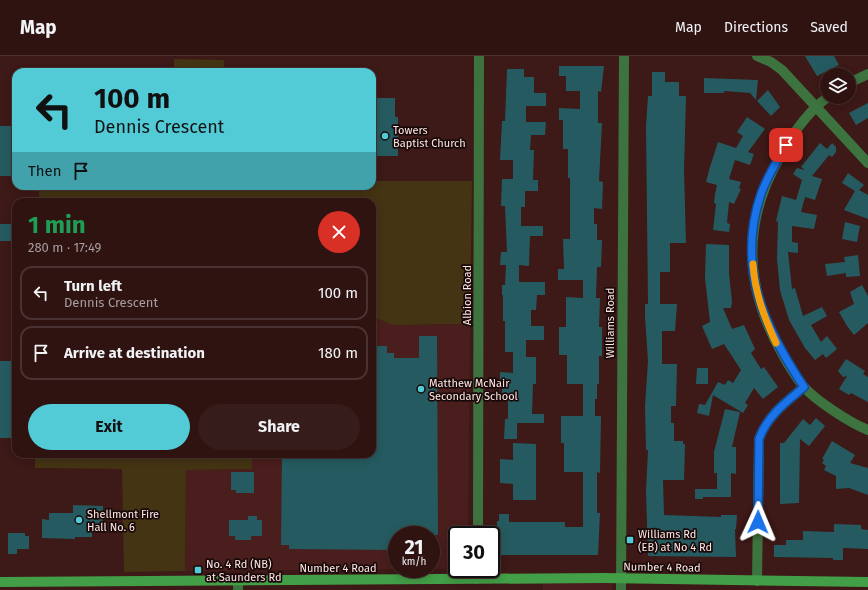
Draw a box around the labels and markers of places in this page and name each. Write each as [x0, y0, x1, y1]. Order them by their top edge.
place label: Towers Baptist Church [393, 124, 466, 150]
pin [769, 128, 803, 162]
marker: Towers Baptist Church [380, 131, 390, 141]
place label: Matthew McNair Secondary School [429, 377, 518, 403]
marker: Matthew McNair Secondary School [416, 384, 426, 394]
place label: Shellmont Fire Hall No. 6 [87, 508, 159, 534]
marker: Shellmont Fire Hall No. 6 [74, 515, 84, 525]
place label: Williams Rd (EB) at No 4 Rd [638, 528, 712, 554]
marker: Williams Rd (EB) at No 4 Rd [625, 535, 635, 545]
place label: No. 4 Rd (NB) at Saunders Rd [206, 558, 281, 584]
marker: No. 4 Rd (NB) at Saunders Rd [193, 565, 203, 575]

